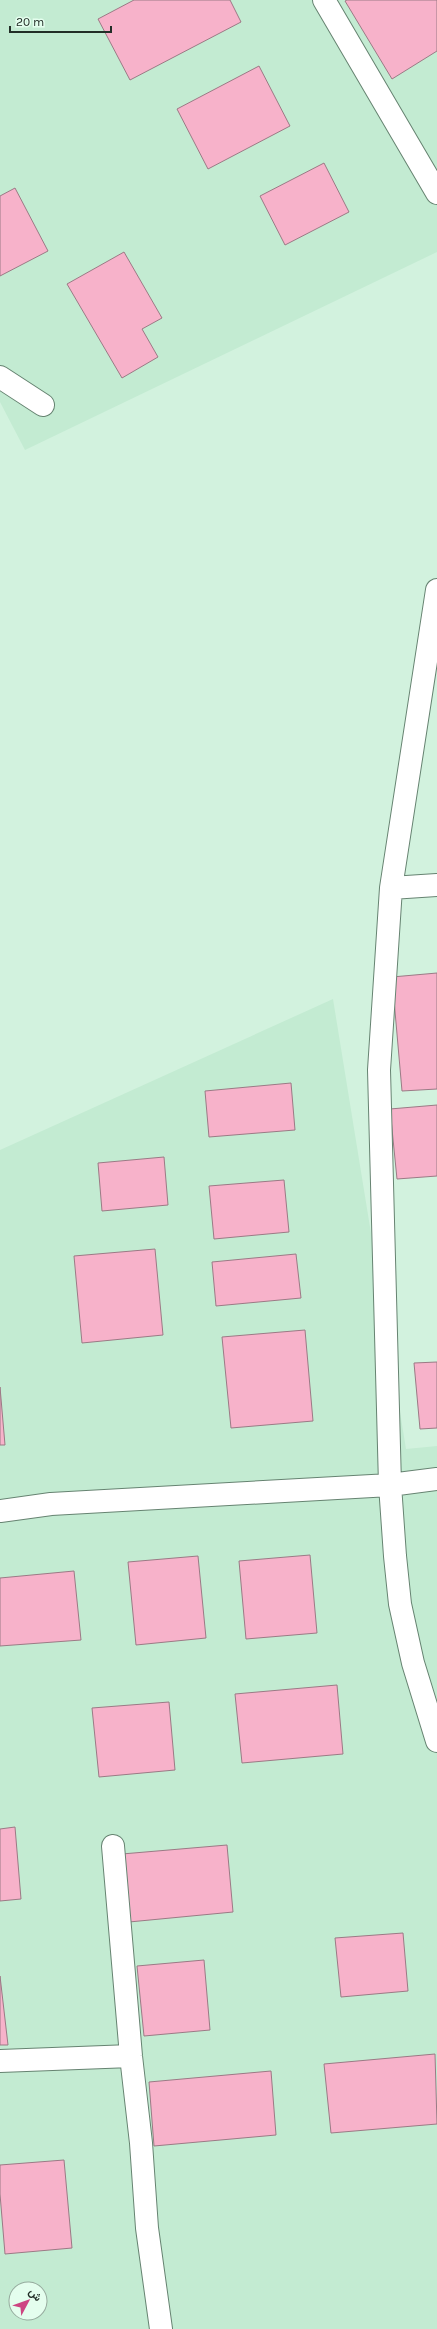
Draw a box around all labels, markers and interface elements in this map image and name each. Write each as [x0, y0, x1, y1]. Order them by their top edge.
scale bar [10, 8, 111, 34]
text: 20 m [16, 15, 44, 29]
north arrow [8, 2281, 48, 2321]
text: ش [26, 2286, 44, 2304]

